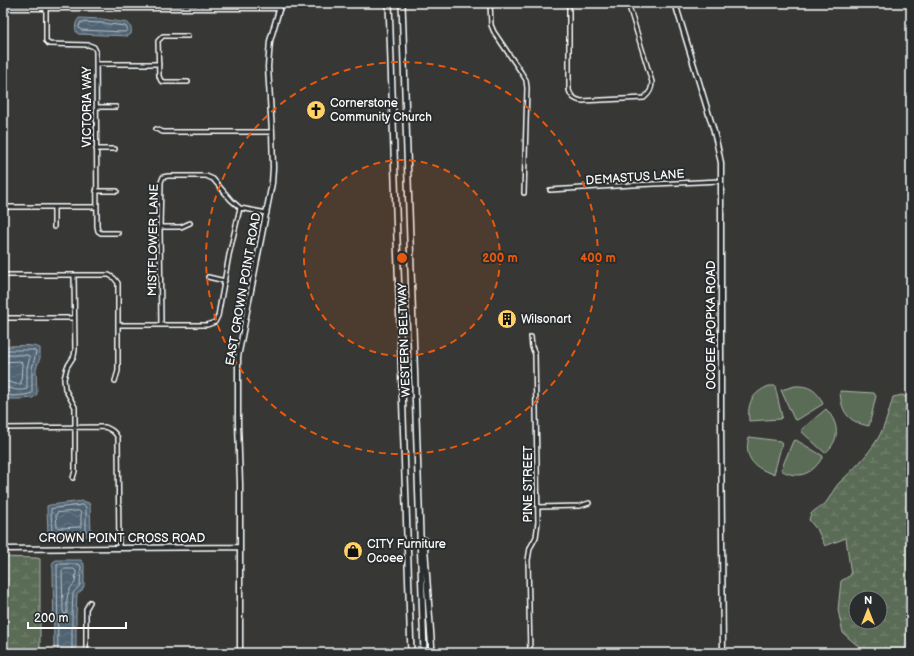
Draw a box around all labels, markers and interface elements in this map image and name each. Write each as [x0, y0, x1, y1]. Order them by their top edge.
street label: VICTORIA WAY [80, 66, 95, 147]
place label: Cornerstone Community Church [330, 96, 432, 125]
church icon: Cornerstone Community Church [305, 99, 327, 121]
street label: DEMASTUS LANE [585, 167, 685, 188]
street label: MISTFLOWER LANE [145, 183, 162, 296]
street label: EAST CROWN POINT ROAD [223, 211, 264, 367]
centre of rings [395, 251, 409, 265]
text: 200 m [482, 251, 518, 266]
text: 400 m [580, 251, 616, 266]
street label: OCOEE APOPKA ROAD [704, 260, 719, 390]
street label: WESTERN BELTWAY [395, 282, 414, 397]
building icon: Wilsonart [496, 308, 518, 330]
place label: Wilsonart [521, 312, 572, 327]
street label: PINE STREET [521, 445, 536, 523]
street label: CROWN POINT CROSS ROAD [39, 531, 205, 546]
place label: CITY Furniture Ocoee [367, 537, 446, 566]
shop icon: CITY Furniture Ocoee [342, 540, 364, 562]
north arrow [848, 590, 888, 630]
text: N [864, 594, 872, 607]
scale bar [28, 604, 126, 630]
text: 200 m [34, 611, 68, 626]

